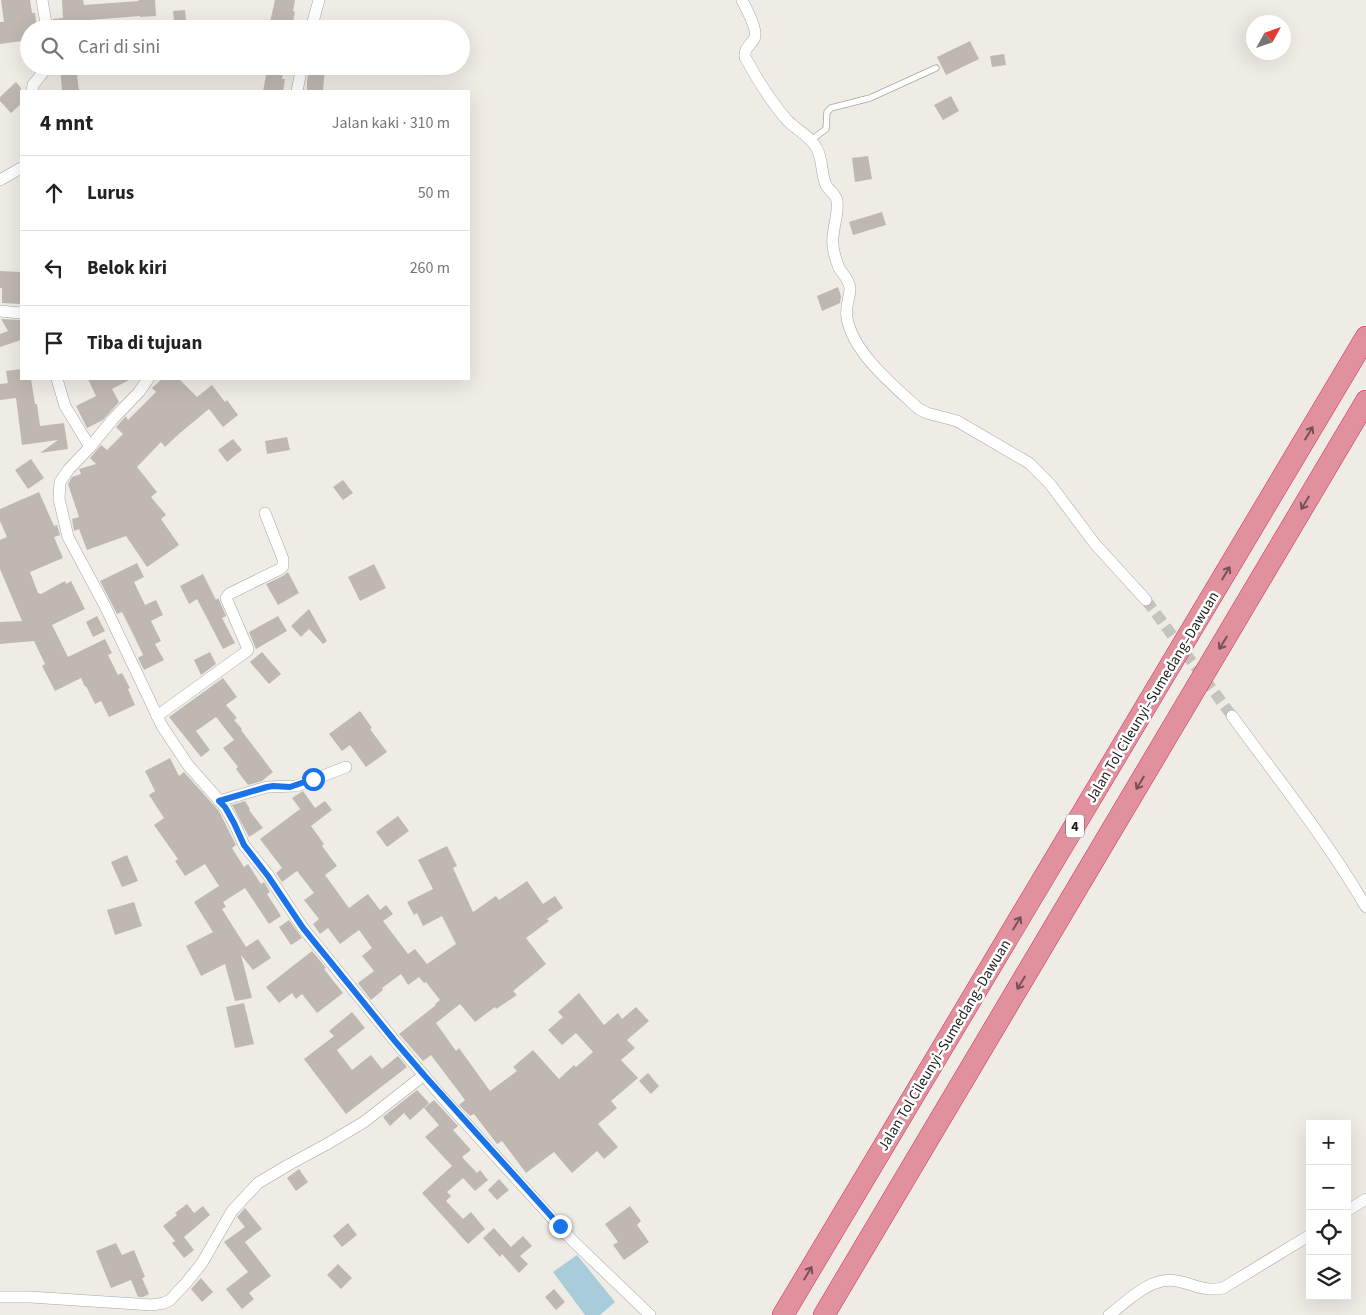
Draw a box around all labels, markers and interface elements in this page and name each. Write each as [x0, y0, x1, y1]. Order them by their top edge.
north arrow [1246, 15, 1291, 60]
search box [20, 20, 470, 75]
icon: search [38, 34, 66, 62]
text: Cari di sini [78, 34, 160, 61]
text: 4 mnt [40, 108, 93, 138]
text: Jalan kaki · 310 m [332, 112, 450, 134]
icon: ahead [40, 179, 68, 207]
text: Lurus [87, 180, 134, 207]
text: 50 m [418, 182, 450, 204]
icon: left [40, 254, 68, 282]
text: Belok kiri [87, 255, 167, 282]
text: 260 m [410, 257, 450, 279]
icon: arrive [40, 329, 68, 357]
text: Tiba di tujuan [87, 330, 202, 357]
one-way arrow [1304, 427, 1314, 441]
one-way arrow [1300, 495, 1310, 510]
one-way arrow [1221, 567, 1231, 581]
street label: Jalan Tol Cileunyi–Sumedang–Dawuan [1081, 588, 1224, 807]
one-way arrow [1217, 635, 1227, 649]
route start [302, 768, 325, 791]
one-way arrow [1134, 775, 1144, 789]
road number: 4 [1066, 814, 1084, 838]
one-way arrow [1012, 916, 1022, 931]
street label: Jalan Tol Cileunyi–Sumedang–Dawuan [873, 936, 1016, 1155]
one-way arrow [1016, 975, 1026, 989]
map controls [1306, 1120, 1351, 1300]
button: + [1306, 1120, 1351, 1165]
button: − [1306, 1165, 1351, 1210]
button: locate [1306, 1210, 1351, 1255]
route end [549, 1215, 572, 1238]
button: layers [1306, 1255, 1351, 1300]
one-way arrow [804, 1267, 814, 1281]

